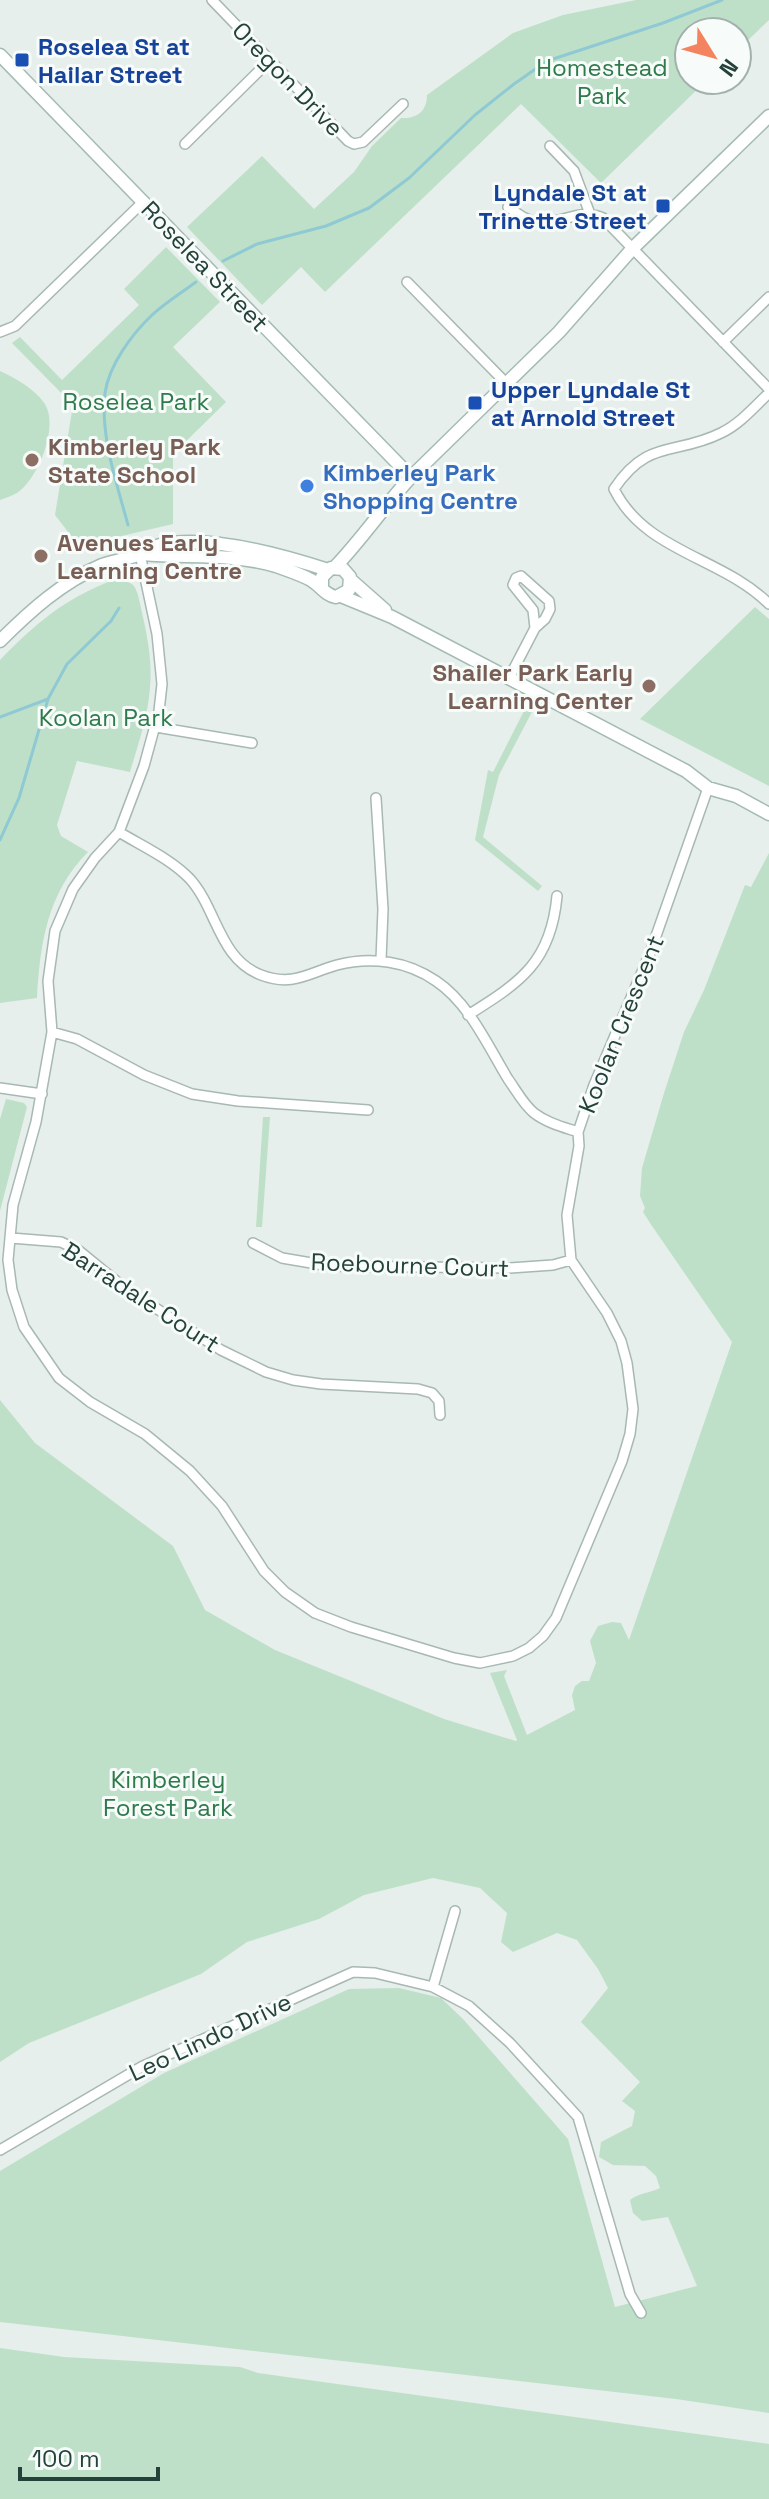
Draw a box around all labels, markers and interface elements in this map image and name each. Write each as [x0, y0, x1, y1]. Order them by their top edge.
street label: Oregon Drive [226, 15, 350, 143]
north arrow [673, 16, 753, 96]
place label: Roselea St at Hailar Street [38, 31, 190, 90]
marker: Roselea St at Hailar Street [13, 51, 31, 69]
park label: Homestead Park [536, 52, 668, 111]
text: N [713, 54, 745, 82]
place label: Lyndale St at Trinette Street [478, 177, 647, 236]
street label: Roselea Street [135, 194, 275, 338]
marker: Lyndale St at Trinette Street [654, 197, 672, 215]
place label: Upper Lyndale St at Arnold Street [491, 374, 691, 433]
park label: Roselea Park [63, 386, 209, 417]
marker: Upper Lyndale St at Arnold Street [466, 394, 484, 412]
place label: Kimberley Park State School [48, 431, 221, 490]
marker: Kimberley Park State School [23, 451, 41, 469]
place label: Kimberley Park Shopping Centre [323, 457, 518, 516]
marker: Kimberley Park Shopping Centre [298, 477, 316, 495]
place label: Avenues Early Learning Centre [57, 527, 242, 586]
marker: Avenues Early Learning Centre [32, 547, 50, 565]
place label: Shailer Park Early Learning Center [432, 657, 633, 716]
marker: Shailer Park Early Learning Center [640, 677, 658, 695]
park label: Koolan Park [39, 702, 173, 733]
street label: Koolan Crescent [571, 930, 671, 1118]
street label: Barradale Court [57, 1235, 225, 1359]
street label: Roebourne Court [310, 1246, 510, 1284]
park label: Kimberley Forest Park [103, 1764, 233, 1823]
street label: Leo Lindo Drive [124, 1986, 296, 2088]
scale bar [20, 2431, 158, 2481]
text: 100 m [32, 2443, 100, 2474]

